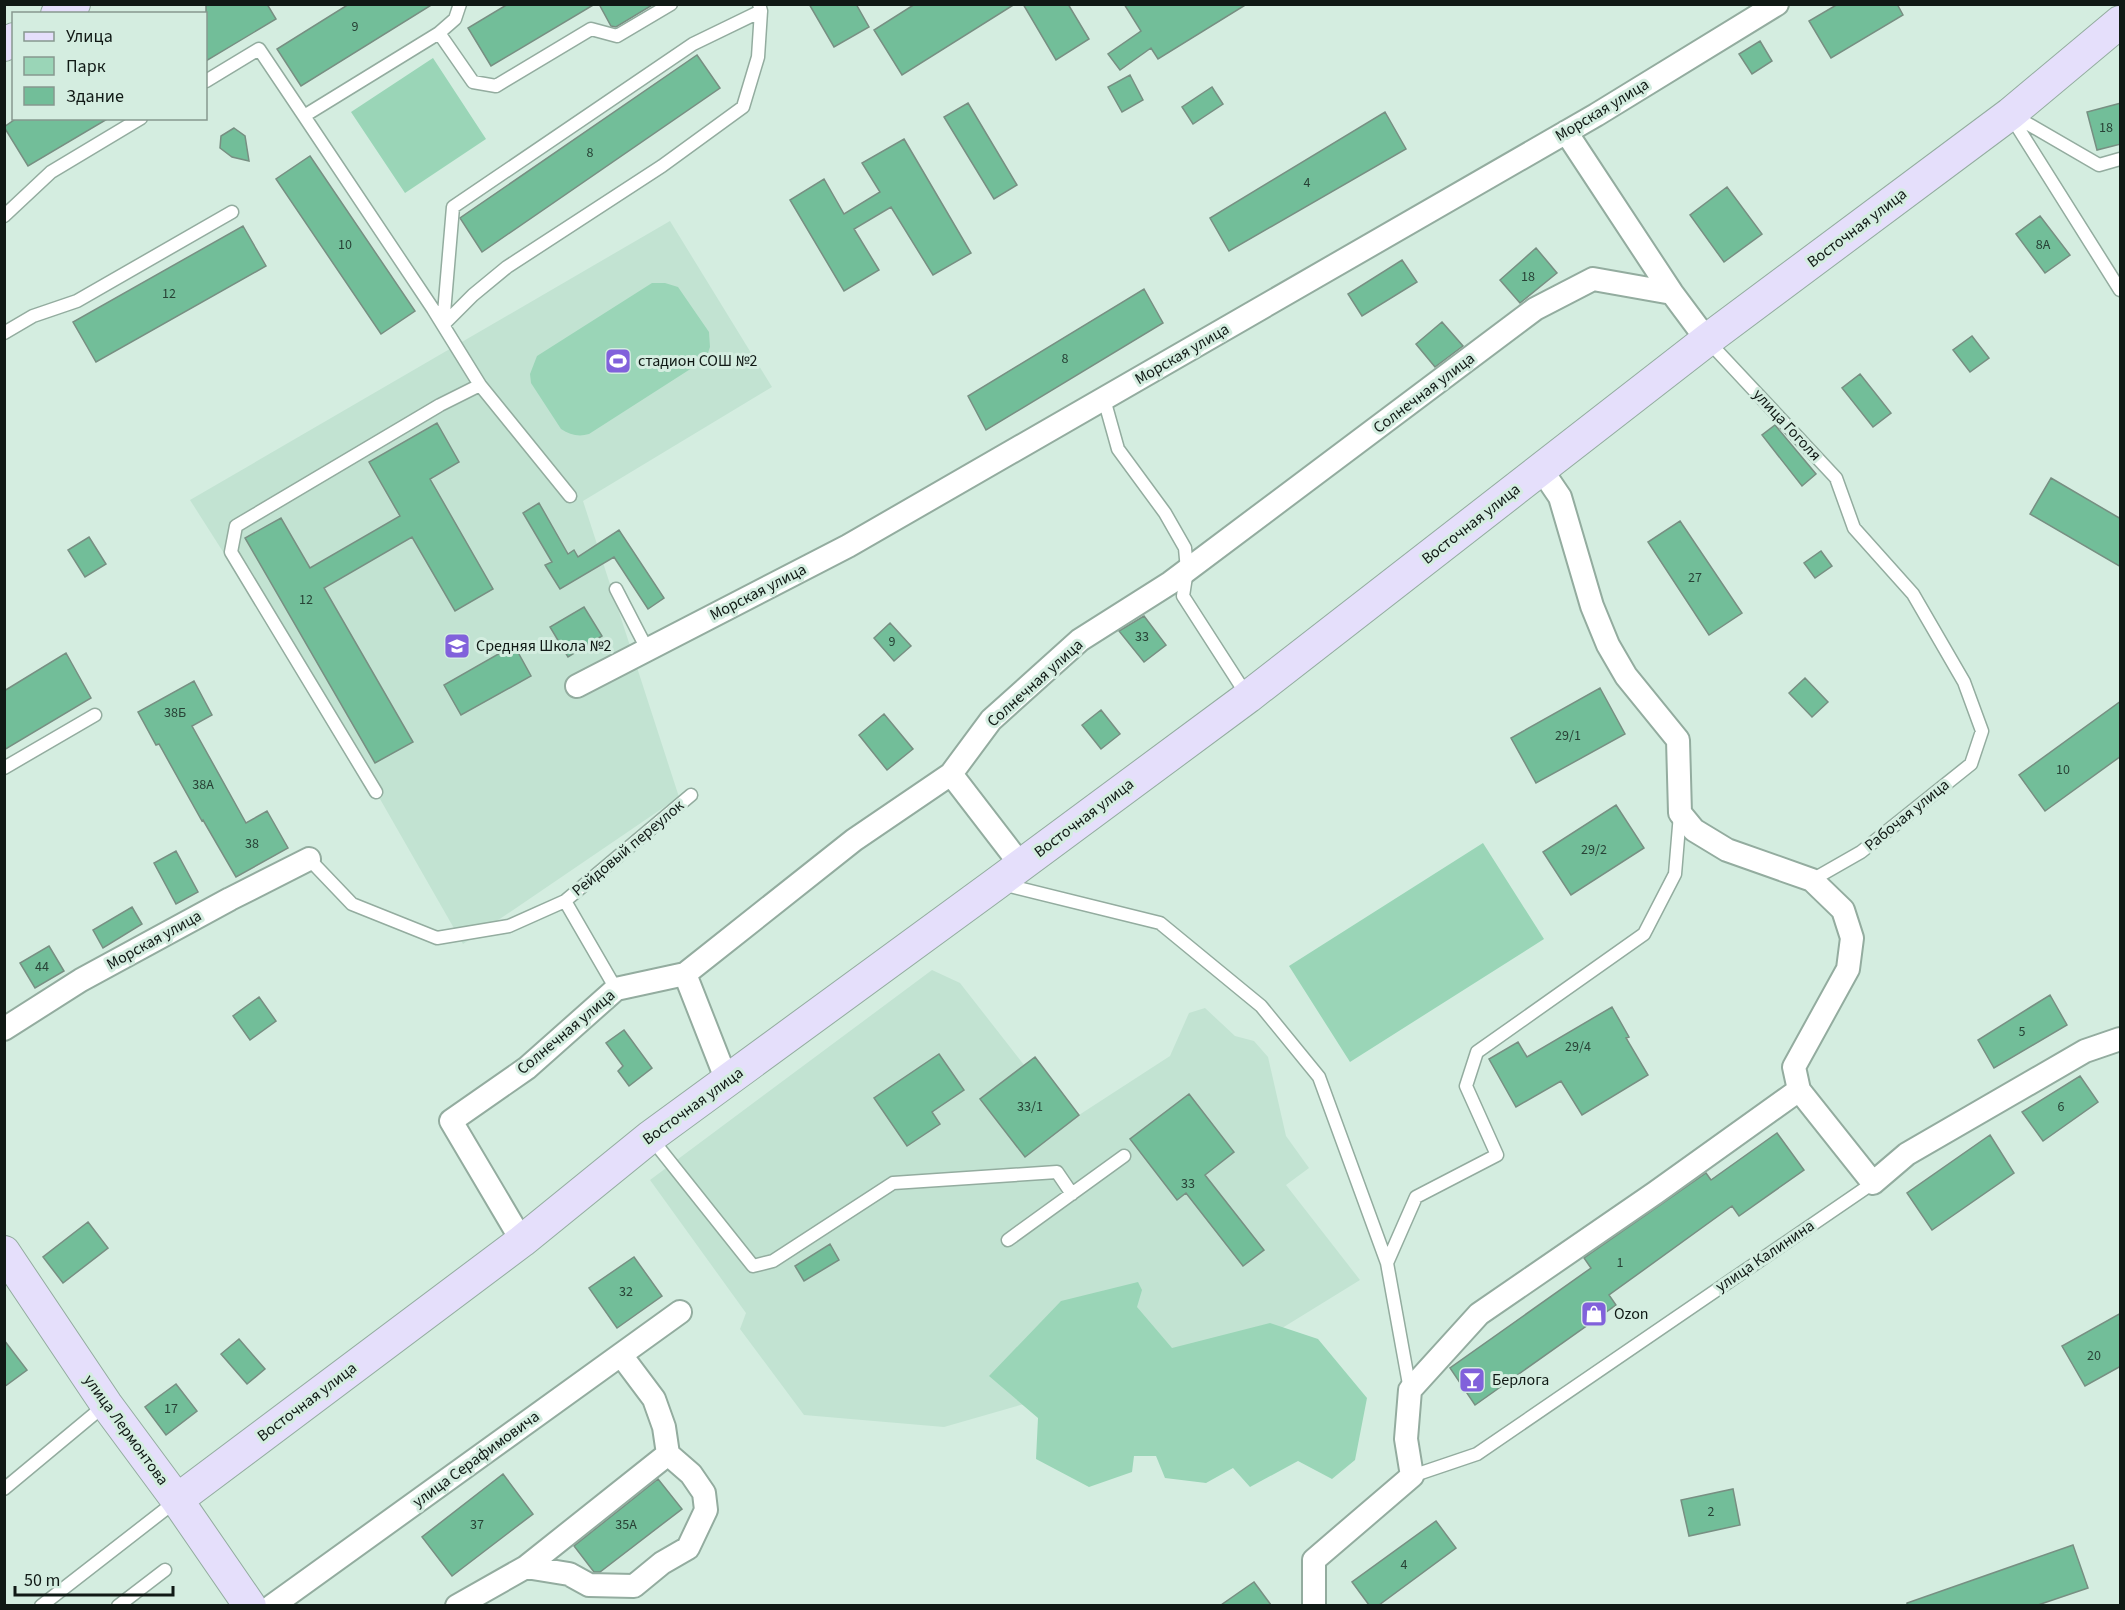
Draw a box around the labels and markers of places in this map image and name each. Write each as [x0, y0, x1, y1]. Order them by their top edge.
sports icon: стадион СОШ №2 [603, 346, 633, 376]
place label: стадион СОШ №2 [638, 350, 757, 372]
school or university icon: Средняя Школа №2 [442, 631, 472, 661]
place label: Средняя Школа №2 [476, 635, 612, 657]
shop icon: Ozon [1579, 1299, 1609, 1329]
place label: Ozon [1614, 1303, 1649, 1325]
bar icon: Берлога [1457, 1365, 1487, 1395]
place label: Берлога [1492, 1369, 1549, 1391]

